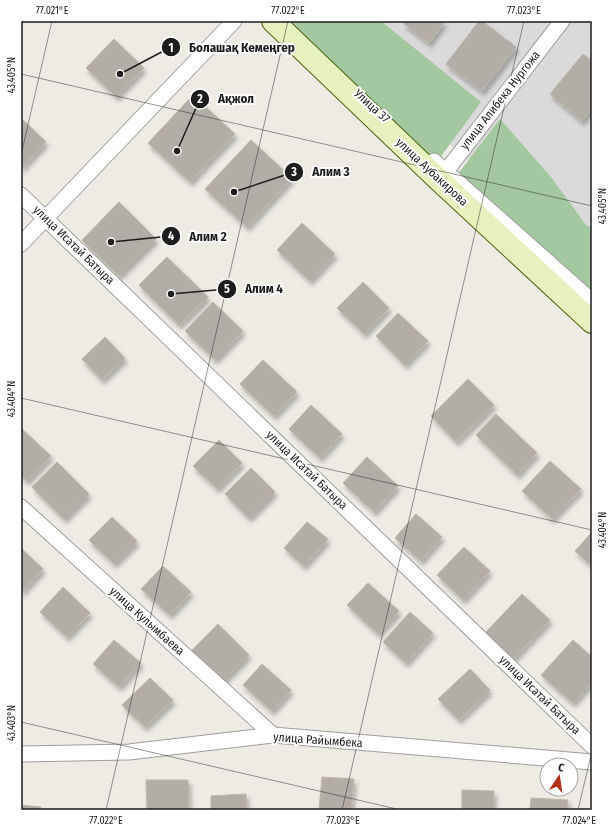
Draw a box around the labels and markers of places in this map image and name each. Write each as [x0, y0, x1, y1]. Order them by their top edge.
callout: Болашақ Кемеңгер [161, 35, 303, 60]
callout: Ақжол [190, 86, 262, 111]
callout: Алим 3 [284, 159, 358, 184]
callout: Алим 2 [161, 224, 234, 249]
callout: Алим 4 [217, 276, 291, 301]

